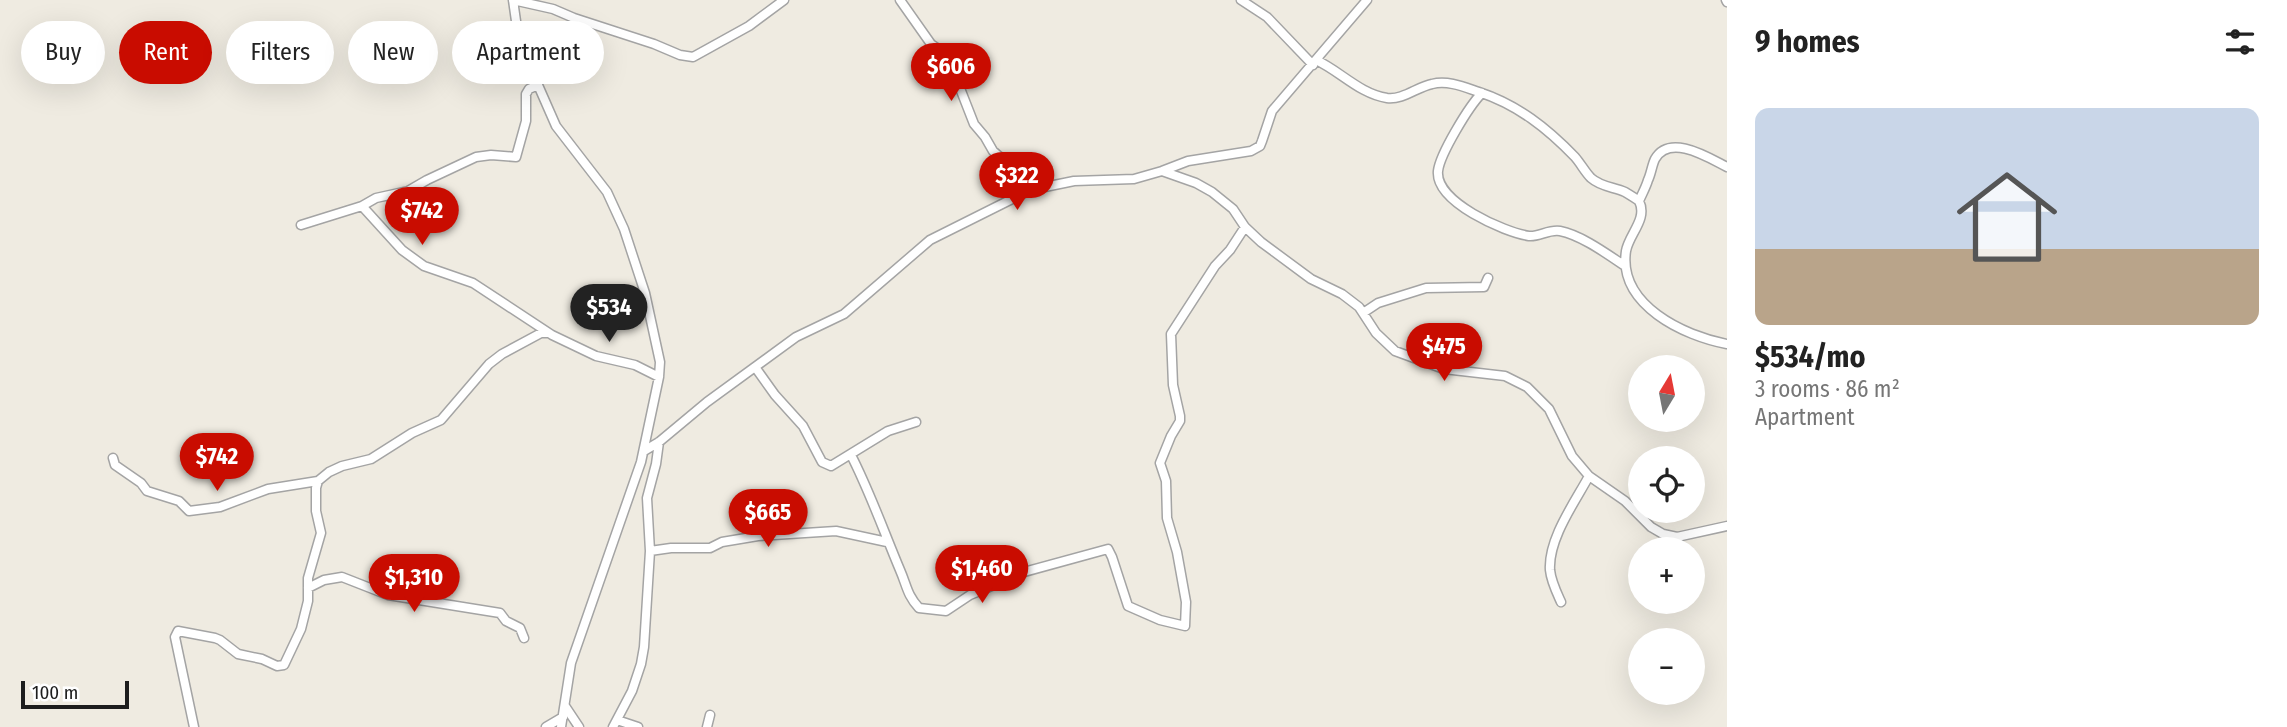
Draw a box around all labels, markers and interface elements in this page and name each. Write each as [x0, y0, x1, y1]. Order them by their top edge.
chip: Buy [21, 21, 105, 84]
chip: Rent [119, 21, 212, 84]
chip: Filters [226, 21, 334, 84]
chip: New [348, 21, 438, 84]
chip: Apartment [452, 21, 604, 84]
icon: filters [2221, 23, 2259, 61]
text: 9 homes [1755, 24, 1860, 60]
pin: $606 [910, 43, 992, 103]
text: $606 [927, 52, 975, 80]
pin: $322 [976, 152, 1058, 212]
icon: home [1944, 154, 2070, 280]
text: $322 [995, 161, 1039, 189]
pin: $742 [381, 188, 463, 247]
text: $742 [401, 196, 443, 224]
pin: $534 [568, 284, 650, 344]
text: $534 [586, 293, 632, 321]
pin: $475 [1403, 324, 1485, 383]
text: $475 [1422, 332, 1466, 360]
text: $534/mo [1755, 339, 1865, 375]
north arrow [1628, 355, 1704, 432]
map controls [1628, 355, 1705, 705]
text: 3 rooms · 86 m² [1755, 375, 1900, 403]
text: Apartment [1755, 403, 1855, 431]
pin: $742 [176, 434, 258, 493]
text: $742 [196, 442, 238, 470]
button: locate [1628, 446, 1705, 523]
pin: $665 [727, 490, 809, 549]
text: $665 [745, 498, 791, 526]
button: + [1628, 537, 1705, 614]
pin: $1,460 [925, 546, 1039, 605]
pin: $1,310 [357, 554, 471, 614]
text: $1,460 [951, 554, 1013, 582]
text: $1,310 [385, 563, 443, 591]
button: − [1628, 628, 1705, 705]
scale bar [21, 678, 130, 710]
text: 100 m [32, 681, 78, 704]

